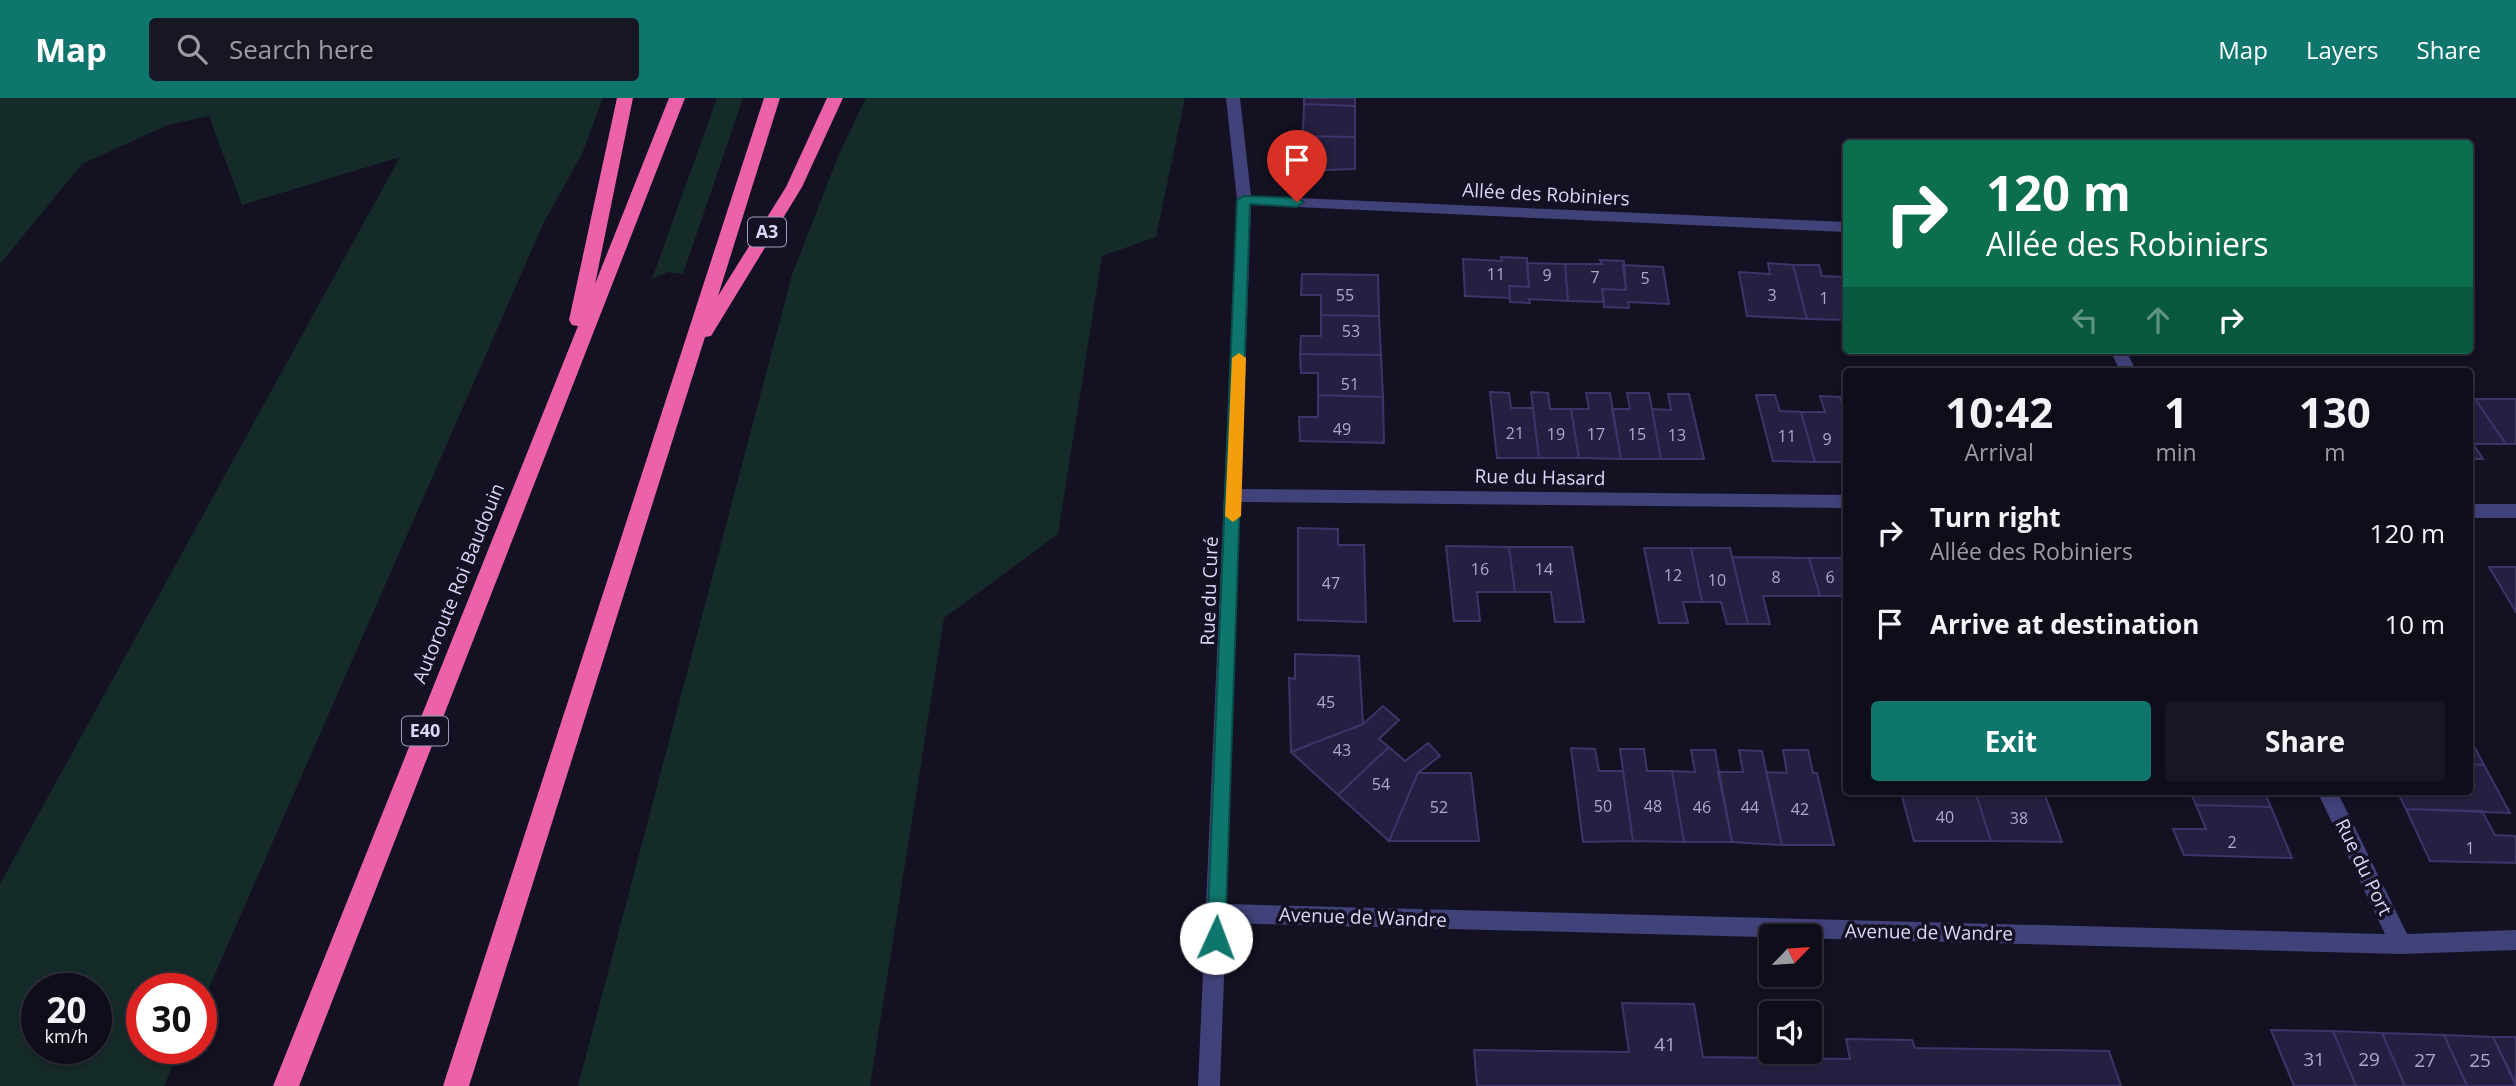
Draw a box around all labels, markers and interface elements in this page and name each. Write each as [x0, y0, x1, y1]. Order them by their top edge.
search box [149, 18, 639, 81]
text: Map [35, 27, 107, 72]
icon: search [173, 30, 211, 68]
text: Search here [229, 31, 374, 67]
text: Map [2218, 33, 2268, 66]
text: Layers [2306, 33, 2379, 66]
text: Share [2417, 33, 2481, 66]
pin [1267, 130, 1327, 202]
icon: arrive [1278, 141, 1316, 179]
text: 120 m [1986, 159, 2131, 225]
icon: right [1871, 168, 1962, 259]
street label: Allée des Robiniers [1462, 177, 1630, 211]
road number: A3 [748, 217, 786, 246]
text: Allée des Robiniers [1986, 222, 2268, 265]
house number: 11 [1487, 263, 1505, 285]
house number: 9 [1542, 264, 1552, 286]
house number: 7 [1590, 266, 1600, 288]
house number: 5 [1640, 267, 1650, 289]
house number: 55 [1336, 284, 1354, 306]
house number: 3 [1767, 284, 1777, 306]
house number: 1 [1819, 287, 1829, 309]
icon: left [2066, 301, 2104, 339]
icon: ahead [2139, 301, 2177, 339]
icon: right [2212, 301, 2250, 339]
house number: 53 [1342, 320, 1360, 342]
house number: 51 [1341, 373, 1359, 395]
text: 10:42 [1945, 383, 2053, 440]
text: 1 [2164, 383, 2188, 440]
text: 130 [2299, 383, 2371, 440]
house number: 49 [1333, 418, 1351, 440]
house number: 21 [1506, 422, 1524, 444]
house number: 19 [1547, 423, 1565, 445]
house number: 17 [1587, 423, 1605, 445]
house number: 15 [1628, 423, 1646, 445]
house number: 13 [1668, 424, 1686, 446]
house number: 11 [1778, 425, 1796, 447]
house number: 9 [1822, 428, 1832, 450]
text: Arrival [1965, 436, 2034, 468]
text: min [2155, 436, 2197, 468]
text: m [2324, 436, 2345, 468]
street label: Rue du Hasard [1474, 463, 1606, 491]
street label: Autoroute Roi Baudouin [406, 479, 510, 687]
text: Turn right [1930, 499, 2061, 535]
icon: right [1871, 514, 1909, 552]
text: 120 m [2370, 515, 2445, 551]
text: Allée des Robiniers [1930, 535, 2133, 567]
street label: Rue du Curé [1194, 536, 1224, 646]
house number: 16 [1471, 558, 1489, 580]
house number: 14 [1535, 558, 1553, 580]
house number: 12 [1664, 564, 1682, 586]
house number: 8 [1771, 566, 1781, 588]
house number: 6 [1825, 566, 1835, 588]
house number: 10 [1708, 569, 1726, 591]
house number: 47 [1322, 572, 1340, 594]
icon: arrive [1871, 605, 1909, 643]
text: Arrive at destination [1930, 606, 2199, 642]
text: 10 m [2384, 606, 2445, 642]
house number: 45 [1317, 691, 1335, 713]
button: Exit [1871, 701, 2151, 781]
button: Share [2165, 701, 2445, 781]
road number: E40 [402, 716, 448, 746]
house number: 43 [1333, 739, 1351, 761]
house number: 54 [1372, 773, 1390, 795]
house number: 50 [1594, 795, 1612, 817]
house number: 48 [1644, 795, 1662, 817]
house number: 52 [1430, 796, 1448, 818]
house number: 46 [1693, 796, 1711, 818]
house number: 44 [1741, 796, 1759, 818]
house number: 42 [1791, 798, 1809, 820]
house number: 40 [1936, 806, 1954, 828]
house number: 38 [2010, 807, 2028, 829]
street label: Rue du Port [2329, 814, 2399, 920]
house number: 2 [2227, 831, 2237, 853]
house number: 1 [2465, 837, 2475, 859]
position arrow [1179, 901, 1253, 975]
street label: Avenue de Wandre [1279, 901, 1447, 933]
street label: Avenue de Wandre [1845, 918, 2013, 946]
north arrow [1759, 924, 1822, 987]
map controls [1759, 924, 1822, 1064]
speed limit sign: 30 [126, 973, 217, 1064]
text: 20 [46, 986, 87, 1033]
button: sound [1759, 1001, 1822, 1064]
text: km/h [45, 1024, 88, 1048]
house number: 41 [1654, 1031, 1676, 1057]
house number: 31 [2303, 1046, 2325, 1072]
house number: 29 [2358, 1046, 2380, 1072]
house number: 27 [2414, 1047, 2436, 1073]
house number: 25 [2469, 1047, 2491, 1073]

